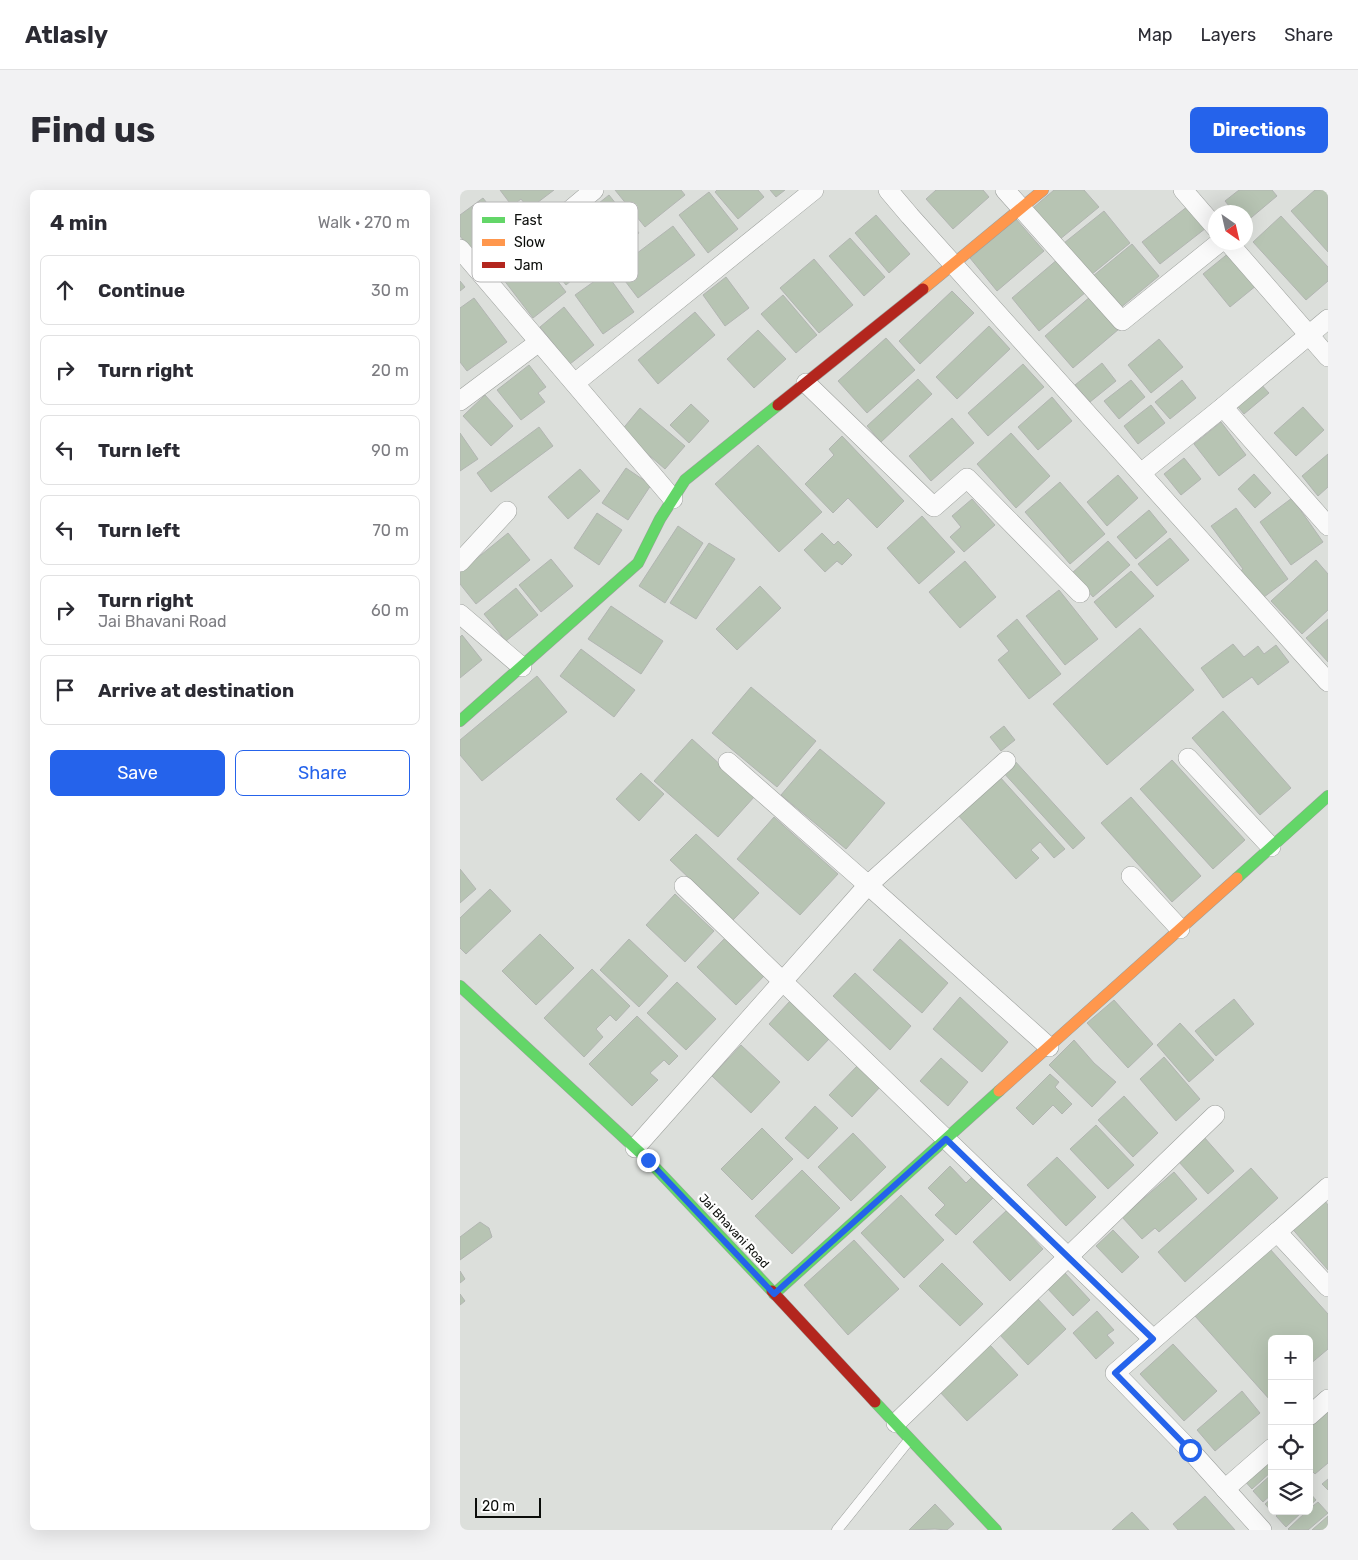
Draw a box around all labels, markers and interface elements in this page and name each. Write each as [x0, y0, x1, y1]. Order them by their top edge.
text: Atlasly [25, 21, 108, 49]
text: Map [1138, 24, 1173, 46]
text: Layers [1201, 24, 1256, 46]
text: Share [1284, 24, 1333, 46]
button: Directions [1190, 107, 1328, 153]
text: Find us [30, 109, 155, 151]
legend [472, 202, 638, 282]
north arrow [1208, 205, 1253, 250]
text: 4 min [50, 210, 108, 235]
text: Fast [514, 212, 543, 229]
text: Walk · 270 m [318, 213, 410, 232]
text: Slow [514, 234, 545, 251]
text: Jam [514, 257, 543, 274]
icon: ahead [51, 276, 79, 304]
text: Continue [98, 279, 185, 302]
text: 30 m [371, 281, 409, 300]
icon: right [51, 356, 79, 384]
text: Turn right [98, 359, 193, 382]
text: 20 m [371, 361, 409, 380]
icon: left [51, 436, 79, 464]
text: Turn left [98, 439, 180, 462]
text: 90 m [371, 441, 409, 460]
icon: left [51, 516, 79, 544]
text: Turn left [98, 519, 180, 542]
text: 70 m [372, 521, 409, 540]
text: Turn right [98, 589, 193, 612]
icon: right [51, 596, 79, 624]
text: 60 m [371, 601, 409, 620]
text: Jai Bhavani Road [98, 612, 227, 631]
icon: arrive [51, 676, 79, 704]
text: Arrive at destination [98, 679, 294, 702]
button: Save [50, 750, 225, 796]
button: Share [235, 750, 410, 796]
route end [637, 1149, 660, 1172]
street label: Jai Bhavani Road [696, 1191, 772, 1271]
map controls [1268, 1335, 1313, 1515]
button: + [1268, 1335, 1313, 1380]
button: − [1268, 1380, 1313, 1425]
button: locate [1268, 1425, 1313, 1470]
route start [1179, 1439, 1202, 1462]
button: layers [1268, 1470, 1313, 1515]
scale bar [475, 1495, 541, 1518]
text: 20 m [482, 1498, 515, 1515]

